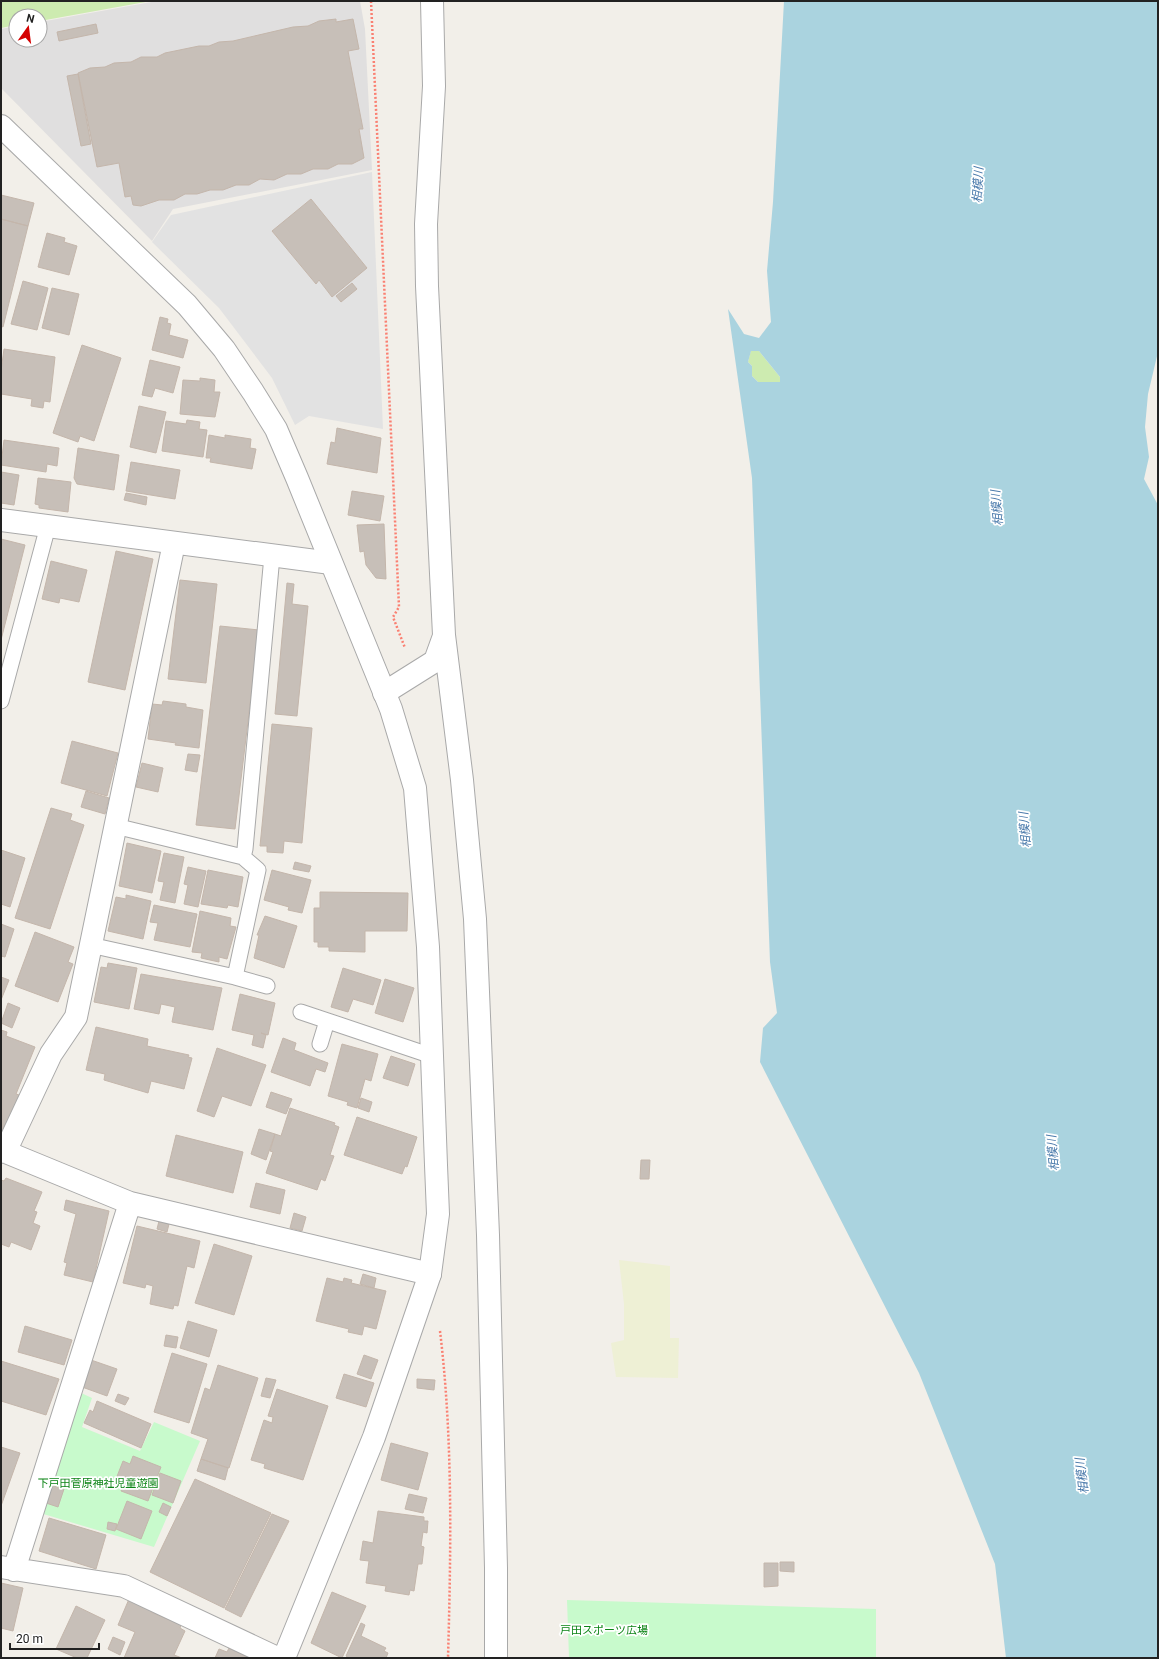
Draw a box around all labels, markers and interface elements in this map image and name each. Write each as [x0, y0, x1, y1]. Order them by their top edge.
north arrow [8, 8, 48, 48]
text: N [25, 12, 36, 26]
water label: 相模川 [970, 165, 986, 203]
water label: 相模川 [988, 487, 1006, 527]
water label: 相模川 [1016, 809, 1034, 849]
water label: 相模川 [1044, 1132, 1062, 1172]
water label: 相模川 [1073, 1455, 1091, 1495]
park label: 下戸田菅原神社児童遊園 [38, 1477, 159, 1490]
park label: 戸田スポーツ広場 [560, 1624, 648, 1637]
scale bar [10, 1625, 99, 1651]
text: 20 m [16, 1632, 43, 1646]

